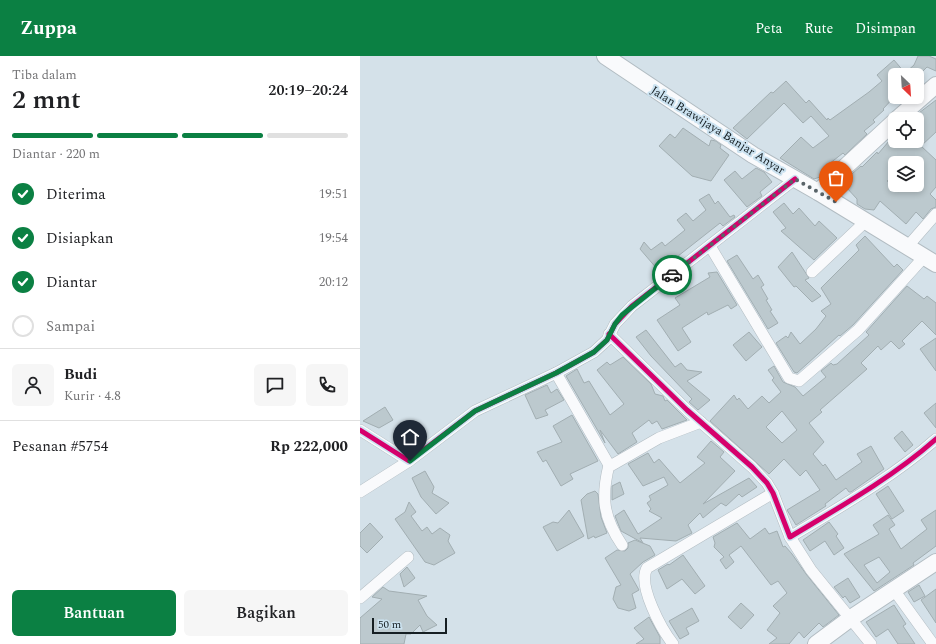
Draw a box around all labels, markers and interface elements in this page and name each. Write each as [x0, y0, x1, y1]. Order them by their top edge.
text: Zuppa [20, 14, 77, 43]
text: Peta [755, 18, 782, 39]
text: Rute [804, 18, 833, 39]
text: Disimpan [855, 18, 916, 39]
text: Tiba dalam [12, 65, 77, 85]
north arrow [888, 68, 924, 104]
map controls [888, 68, 924, 192]
text: 20:19–20:24 [268, 79, 348, 102]
text: 2 mnt [12, 80, 81, 120]
street label: Jalan Brawijaya Banjar Anyar [647, 81, 789, 180]
button: locate [888, 112, 924, 148]
text: Diantar · 220 m [12, 144, 100, 164]
button: layers [888, 156, 924, 192]
pin [819, 161, 853, 202]
icon: bag [825, 167, 847, 189]
icon: check [12, 183, 34, 205]
text: Diterima [46, 183, 106, 206]
text: 19:51 [319, 184, 348, 204]
icon: check [12, 227, 34, 249]
text: Disiapkan [46, 227, 114, 250]
text: 19:54 [319, 228, 348, 248]
courier [652, 255, 692, 295]
icon: car [661, 264, 683, 286]
icon: check [12, 271, 34, 293]
text: Diantar [46, 271, 97, 294]
text: 20:12 [319, 272, 348, 292]
text: Sampai [46, 315, 95, 338]
text: Budi [64, 363, 97, 386]
button: person [12, 364, 54, 406]
button: chat [254, 364, 296, 406]
button: phone [306, 364, 348, 406]
text: Kurir · 4.8 [64, 386, 121, 406]
pin [393, 420, 427, 461]
icon: home [399, 426, 421, 448]
text: Pesanan #5754 [12, 435, 108, 458]
text: Rp 222,000 [270, 435, 348, 458]
button: Bantuan [12, 590, 176, 636]
button: Bagikan [184, 590, 348, 636]
scale bar [372, 616, 447, 635]
text: 50 m [378, 616, 401, 633]

